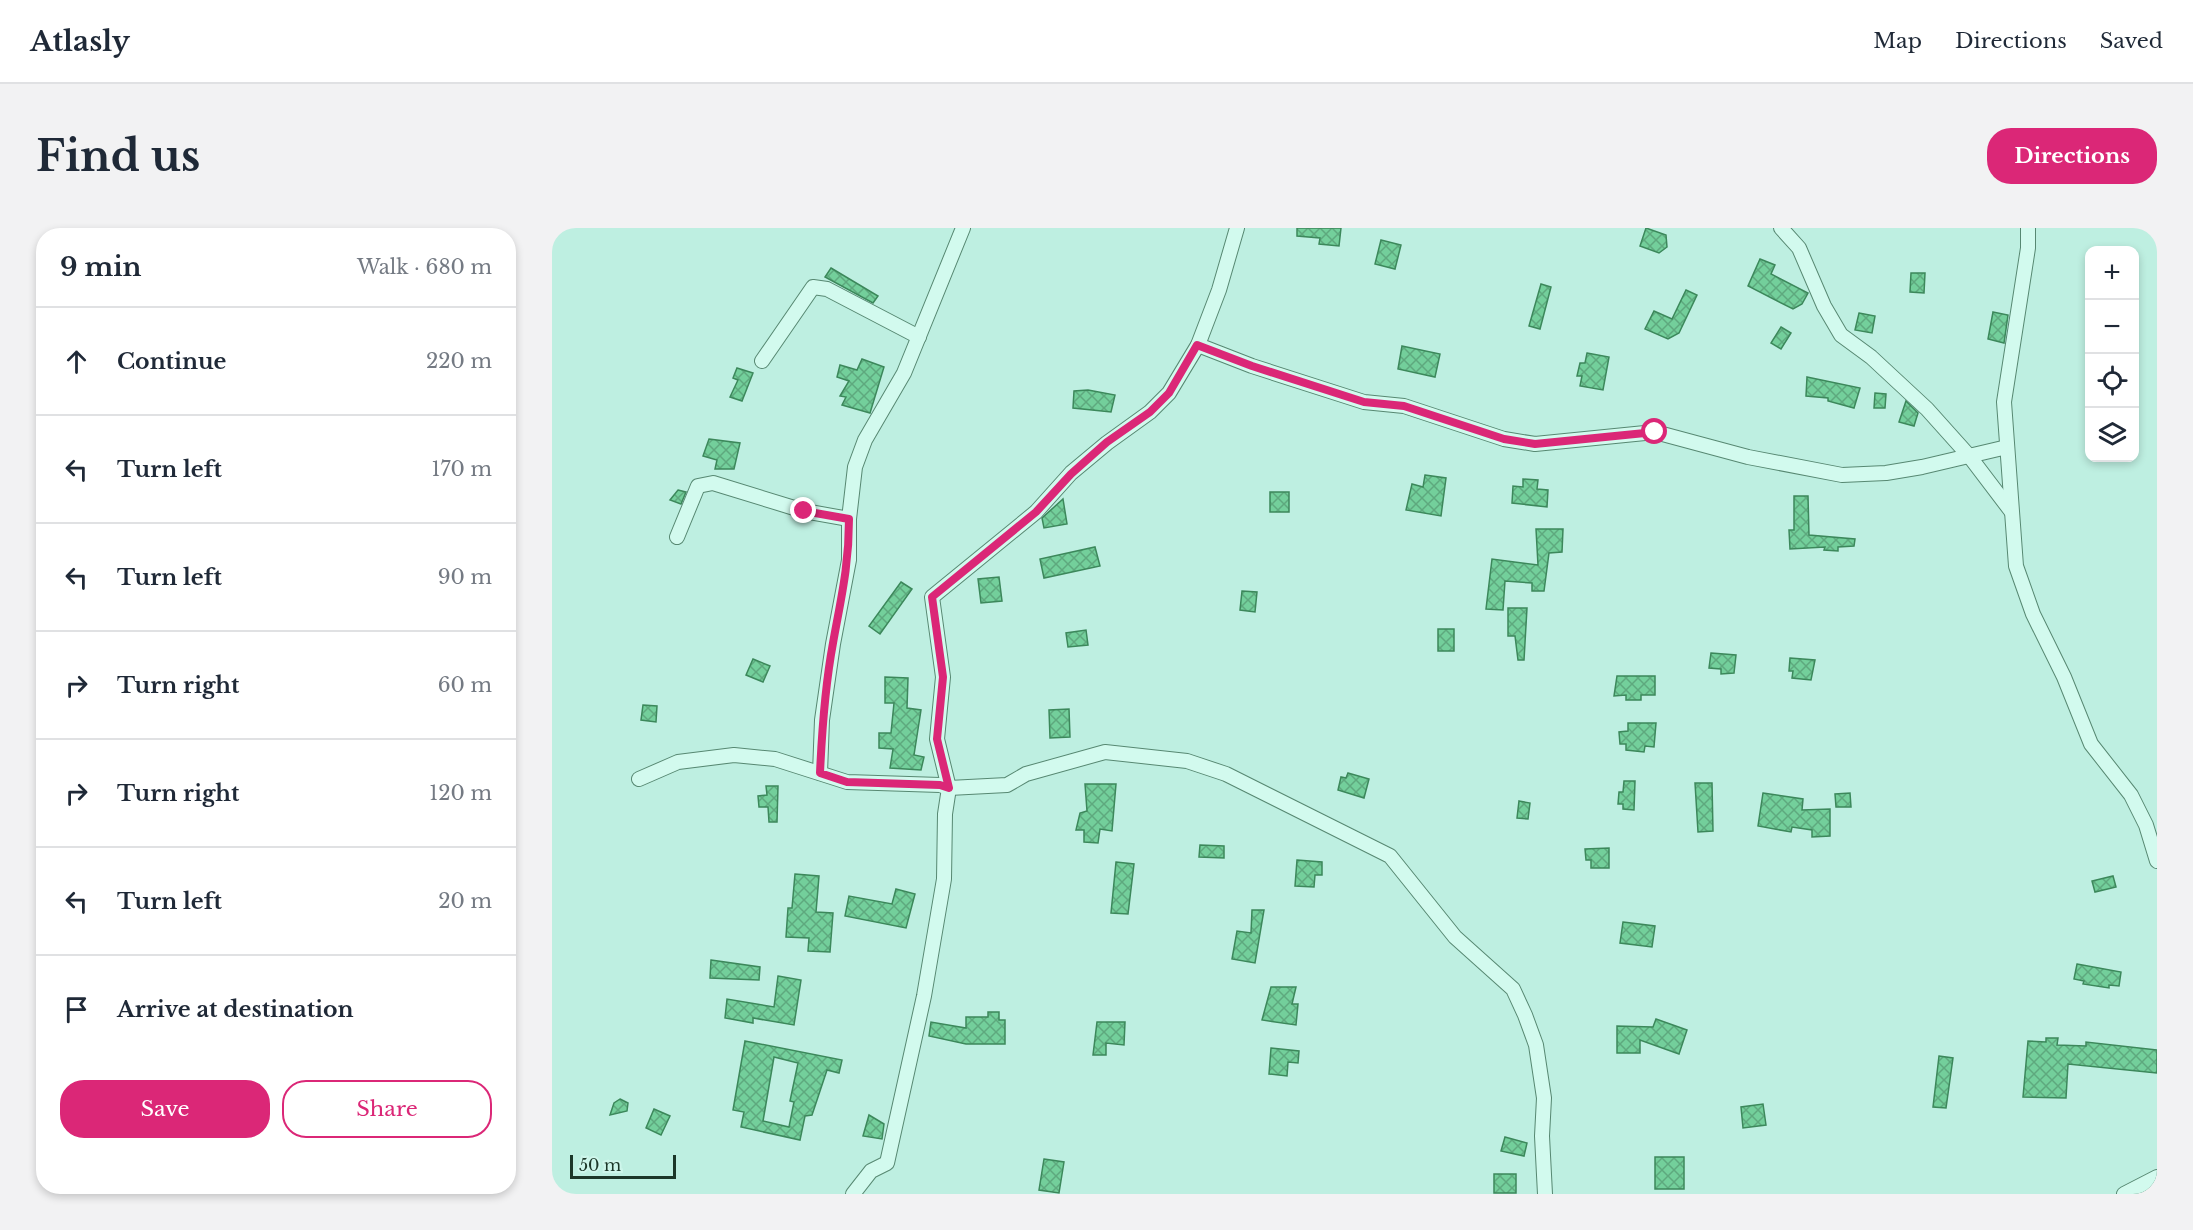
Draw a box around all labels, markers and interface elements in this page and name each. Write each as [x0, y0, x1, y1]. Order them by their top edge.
text: Atlasly [30, 24, 130, 59]
text: Map [1873, 28, 1922, 54]
text: Directions [1955, 28, 2067, 54]
text: Saved [2100, 28, 2163, 54]
button: Directions [1987, 128, 2157, 184]
text: Find us [36, 130, 200, 182]
map controls [2085, 246, 2139, 462]
button: + [2085, 246, 2139, 300]
text: 9 min [60, 251, 141, 283]
text: Walk · 680 m [357, 255, 492, 279]
button: − [2085, 300, 2139, 354]
icon: ahead [60, 345, 93, 378]
text: Continue [117, 348, 226, 375]
text: 220 m [426, 349, 492, 373]
button: locate [2085, 354, 2139, 408]
button: layers [2085, 408, 2139, 462]
route start [1641, 418, 1667, 444]
icon: left [60, 453, 93, 486]
text: Turn left [117, 456, 222, 483]
text: 170 m [432, 457, 492, 481]
route end [790, 497, 816, 523]
icon: left [60, 561, 93, 594]
text: Turn left [117, 564, 222, 591]
text: 90 m [438, 565, 492, 589]
icon: right [60, 669, 93, 702]
text: Turn right [117, 672, 239, 699]
text: 60 m [438, 673, 492, 697]
icon: right [60, 777, 93, 810]
text: Turn right [117, 780, 239, 807]
text: 120 m [429, 781, 492, 805]
icon: left [60, 885, 93, 918]
text: Turn left [117, 888, 222, 915]
text: 20 m [438, 889, 492, 913]
icon: arrive [60, 993, 93, 1026]
text: Arrive at destination [117, 996, 354, 1023]
button: Save [60, 1080, 270, 1138]
button: Share [282, 1080, 492, 1138]
scale bar [570, 1152, 676, 1180]
text: 50 m [579, 1155, 621, 1175]

